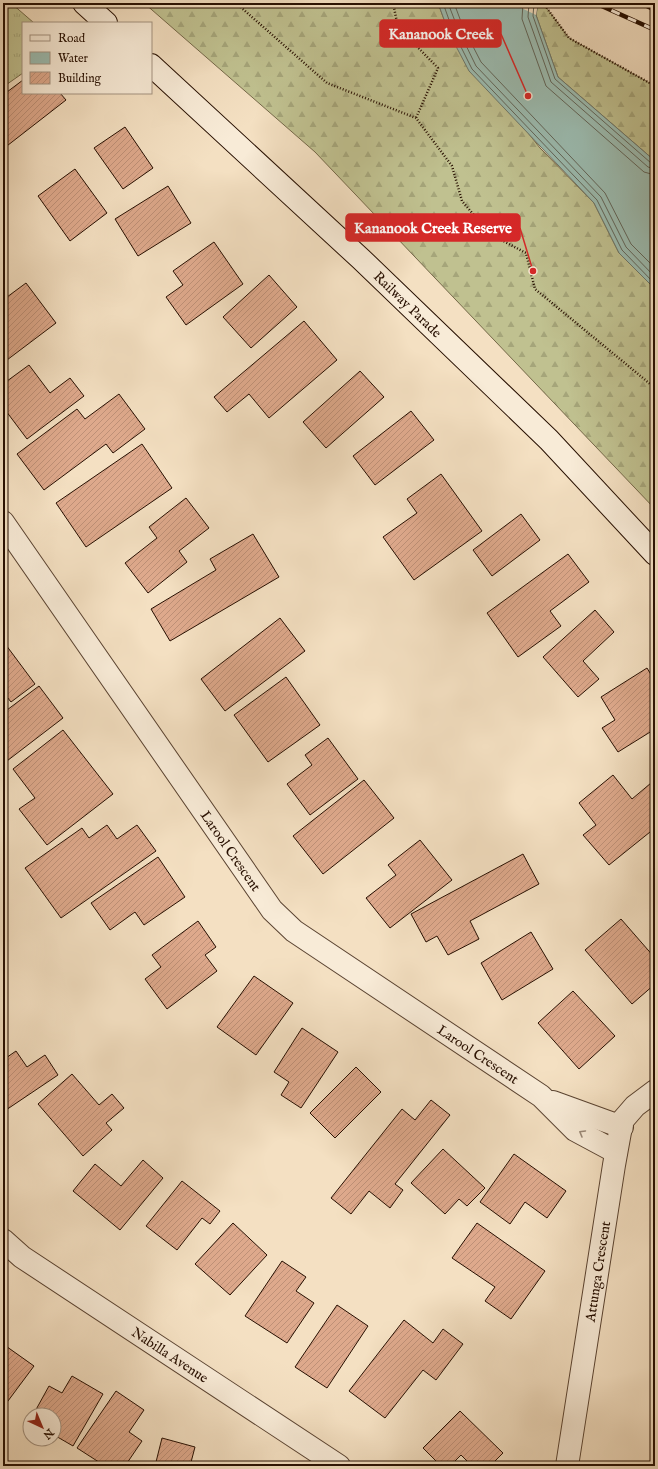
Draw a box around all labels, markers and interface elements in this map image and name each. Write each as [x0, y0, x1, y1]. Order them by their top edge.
callout: Kananook Creek [380, 20, 501, 47]
legend [22, 22, 152, 94]
text: Kananook Creek [388, 25, 495, 44]
text: Road [58, 31, 86, 46]
text: Water [58, 51, 89, 66]
text: Building [58, 71, 102, 86]
callout: Kananook Creek Reserve [346, 214, 520, 241]
text: Kananook Creek Reserve [354, 219, 512, 238]
street label: Railway Parade [369, 268, 446, 342]
street label: Larool Crescent [196, 807, 264, 895]
street label: Larool Crescent [433, 1021, 522, 1089]
one-way arrow [579, 1131, 586, 1138]
street label: Attunga Crescent [581, 1220, 615, 1324]
street label: Nabilla Avenue [128, 1324, 212, 1388]
north arrow [22, 1407, 62, 1447]
text: N [40, 1424, 57, 1442]

